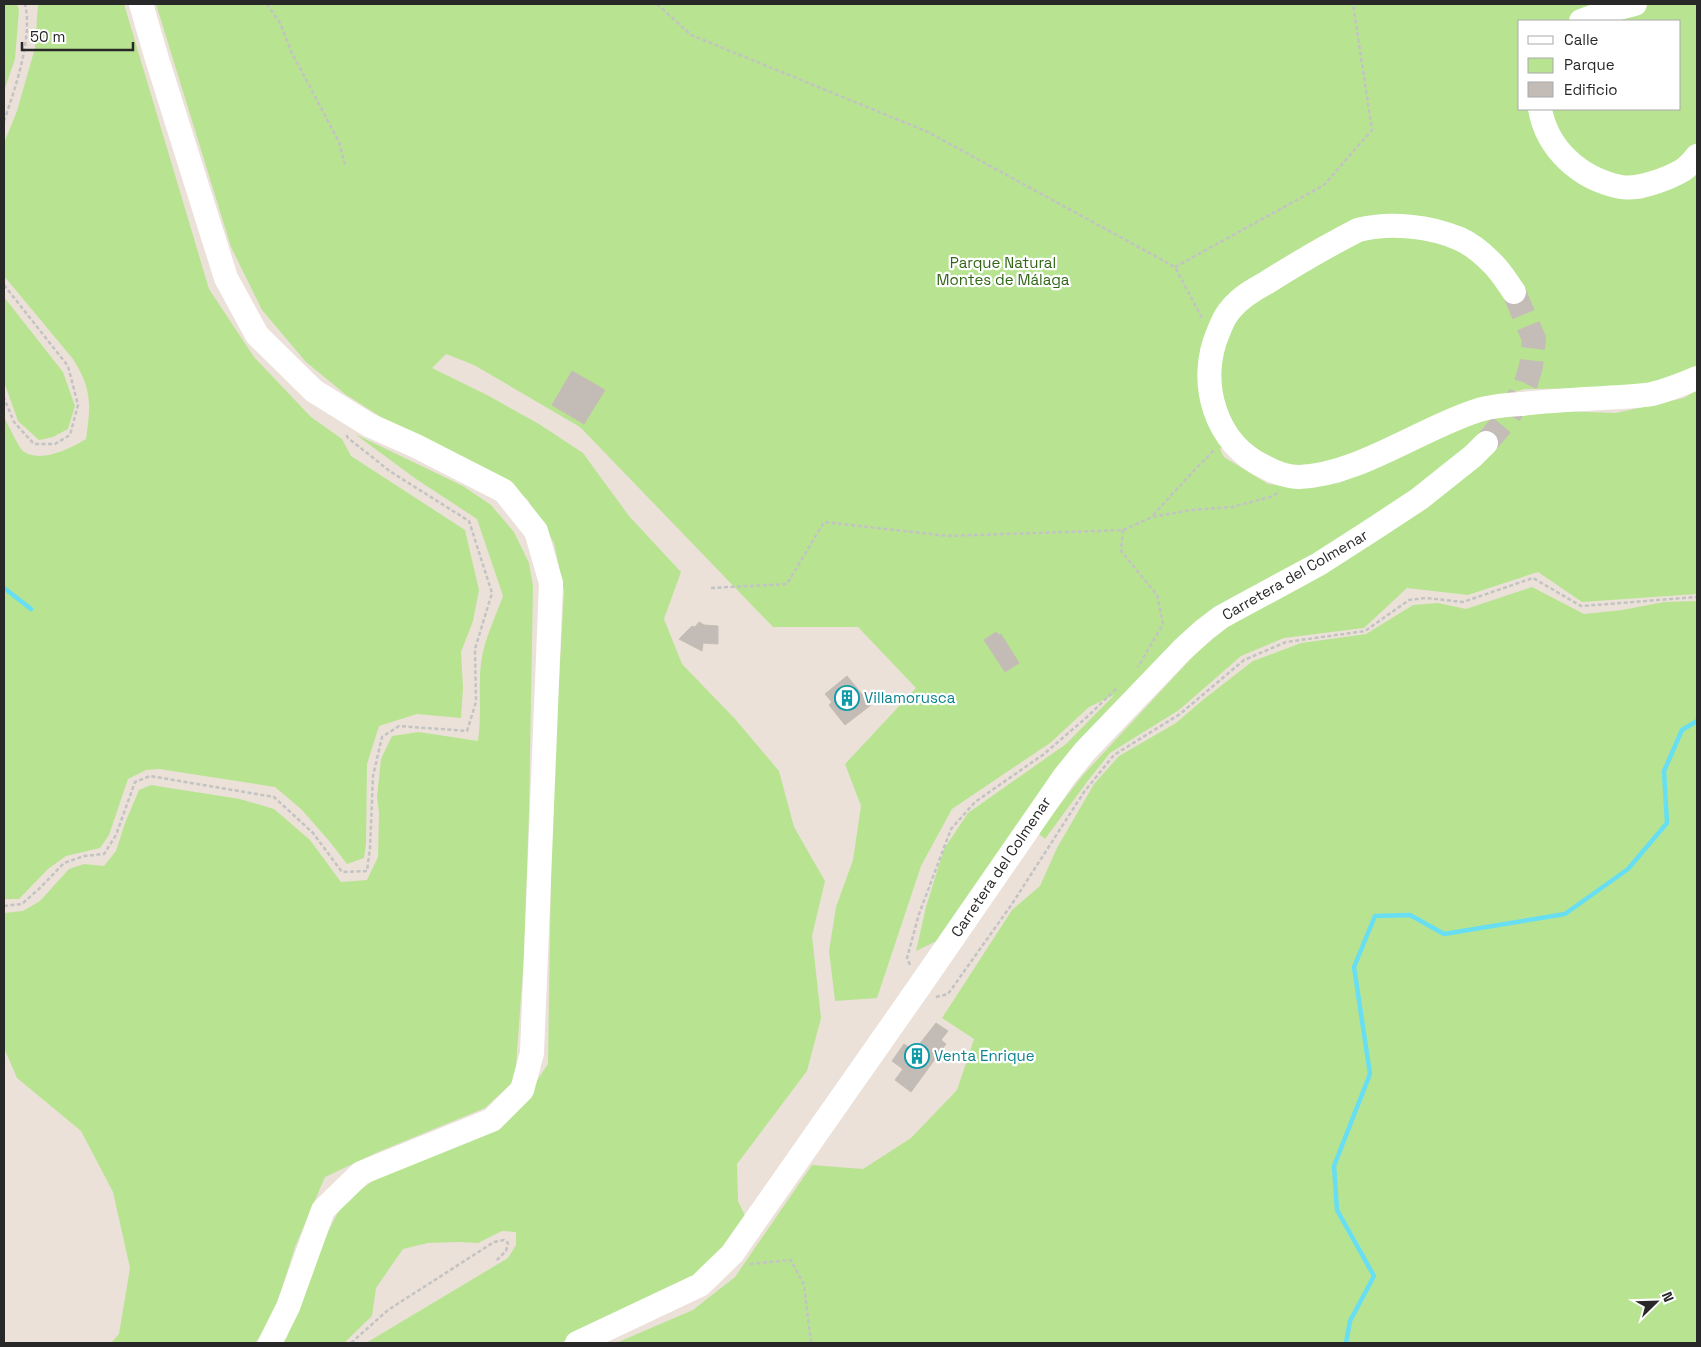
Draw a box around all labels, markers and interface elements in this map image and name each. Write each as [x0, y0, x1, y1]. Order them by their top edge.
scale bar [22, 20, 134, 52]
legend [1518, 20, 1681, 110]
text: 50 m [30, 27, 65, 46]
text: Calle [1564, 30, 1599, 49]
text: Parque [1564, 55, 1615, 74]
text: Edificio [1564, 80, 1618, 99]
park label: Parque Natural Montes de Málaga [937, 253, 1070, 289]
street label: Carretera del Colmenar [1218, 525, 1371, 624]
building icon: Villamorusca [834, 685, 860, 711]
place label: Villamorusca [864, 688, 956, 707]
street label: Carretera del Colmenar [947, 793, 1055, 941]
building icon: Venta Enrique [904, 1043, 930, 1069]
place label: Venta Enrique [934, 1046, 1035, 1065]
north arrow [1631, 1277, 1681, 1327]
text: N [1658, 1289, 1678, 1305]

